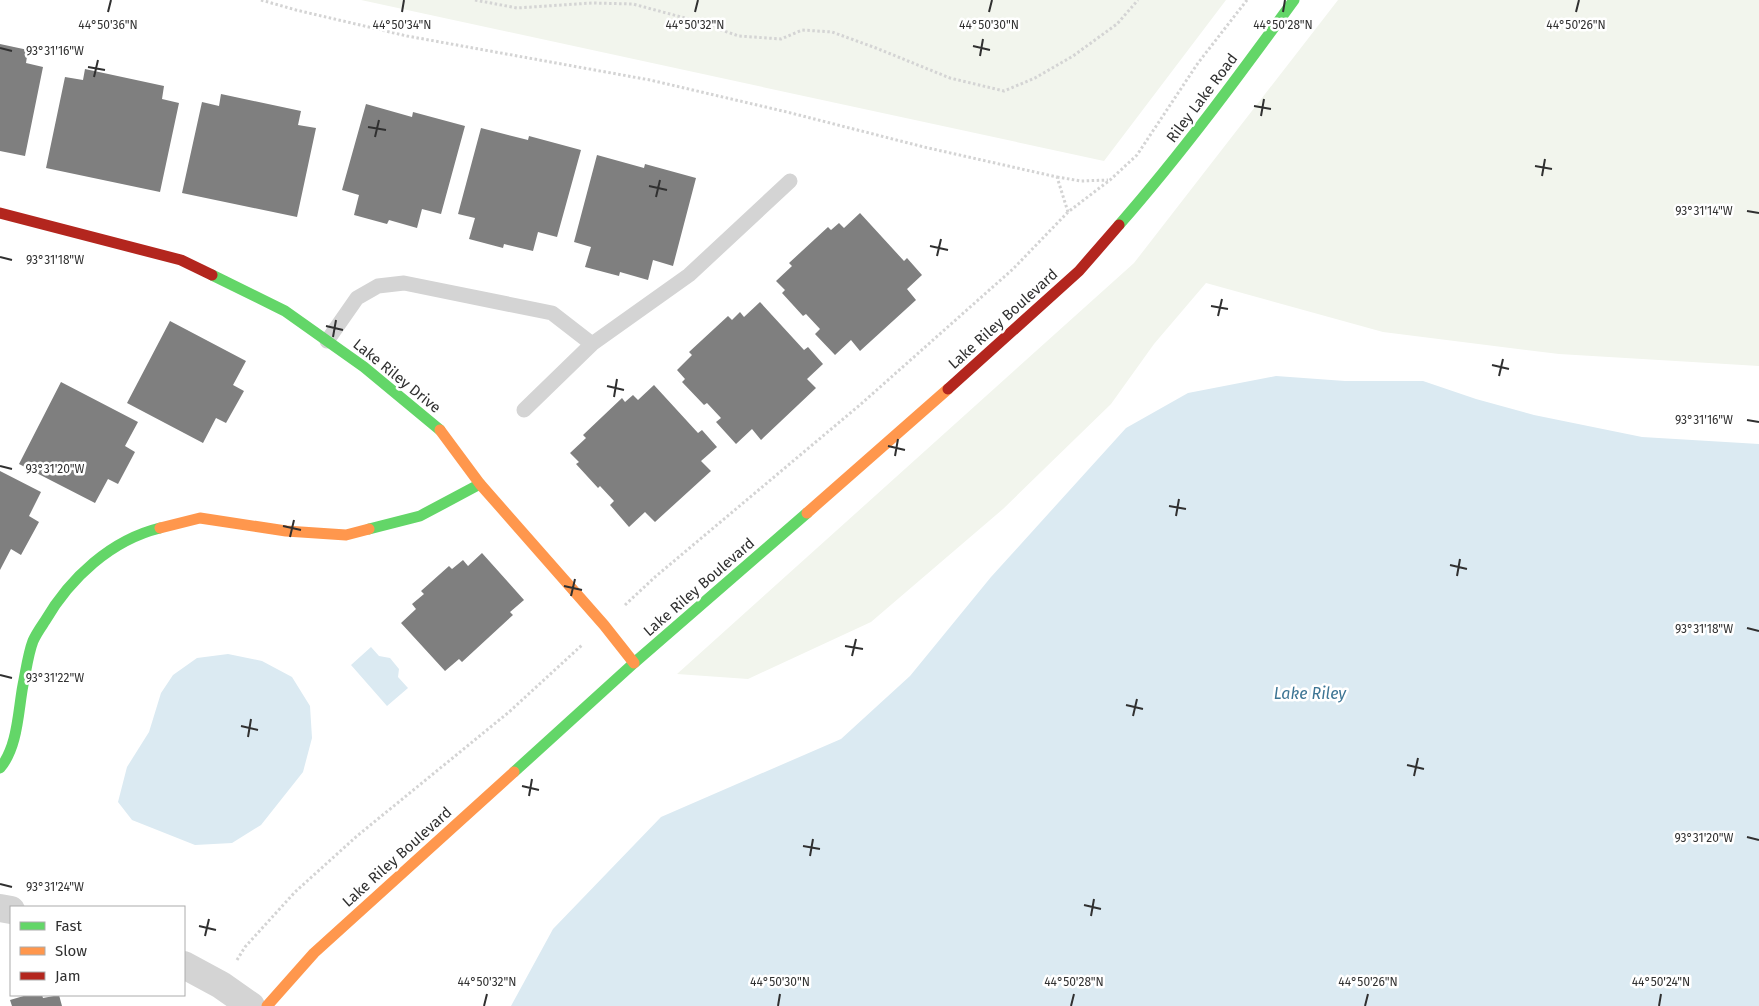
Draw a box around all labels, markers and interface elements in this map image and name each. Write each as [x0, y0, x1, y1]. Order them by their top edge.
text: 44°50'36"N [78, 18, 138, 32]
text: 44°50'34"N [373, 18, 431, 32]
text: 44°50'32"N [665, 18, 725, 32]
text: 44°50'30"N [959, 18, 1019, 32]
text: 44°50'28"N [1253, 18, 1313, 32]
text: 44°50'26"N [1546, 18, 1606, 32]
text: 93°31'16"W [26, 44, 84, 58]
street label: Riley Lake Road [1163, 50, 1241, 146]
text: 93°31'14"W [1675, 204, 1733, 218]
text: 93°31'18"W [26, 253, 84, 267]
street label: Lake Riley Boulevard [945, 265, 1061, 373]
street label: Lake Riley Drive [350, 335, 444, 417]
text: 93°31'16"W [1675, 413, 1733, 427]
text: 93°31'20"W [25, 462, 85, 476]
street label: Lake Riley Boulevard [640, 534, 758, 640]
text: 93°31'18"W [1675, 622, 1733, 636]
text: 93°31'22"W [26, 671, 84, 685]
water label: Lake Riley [1274, 684, 1347, 703]
street label: Lake Riley Boulevard [339, 803, 455, 911]
text: 93°31'20"W [1674, 831, 1734, 845]
text: 93°31'24"W [26, 880, 84, 894]
legend [10, 906, 185, 996]
text: Fast [55, 917, 82, 935]
text: Slow [55, 942, 87, 960]
text: Jam [55, 967, 81, 985]
text: 44°50'32"N [457, 975, 517, 989]
text: 44°50'30"N [750, 975, 810, 989]
text: 44°50'28"N [1044, 975, 1104, 989]
text: 44°50'26"N [1338, 975, 1398, 989]
text: 44°50'24"N [1632, 975, 1690, 989]

